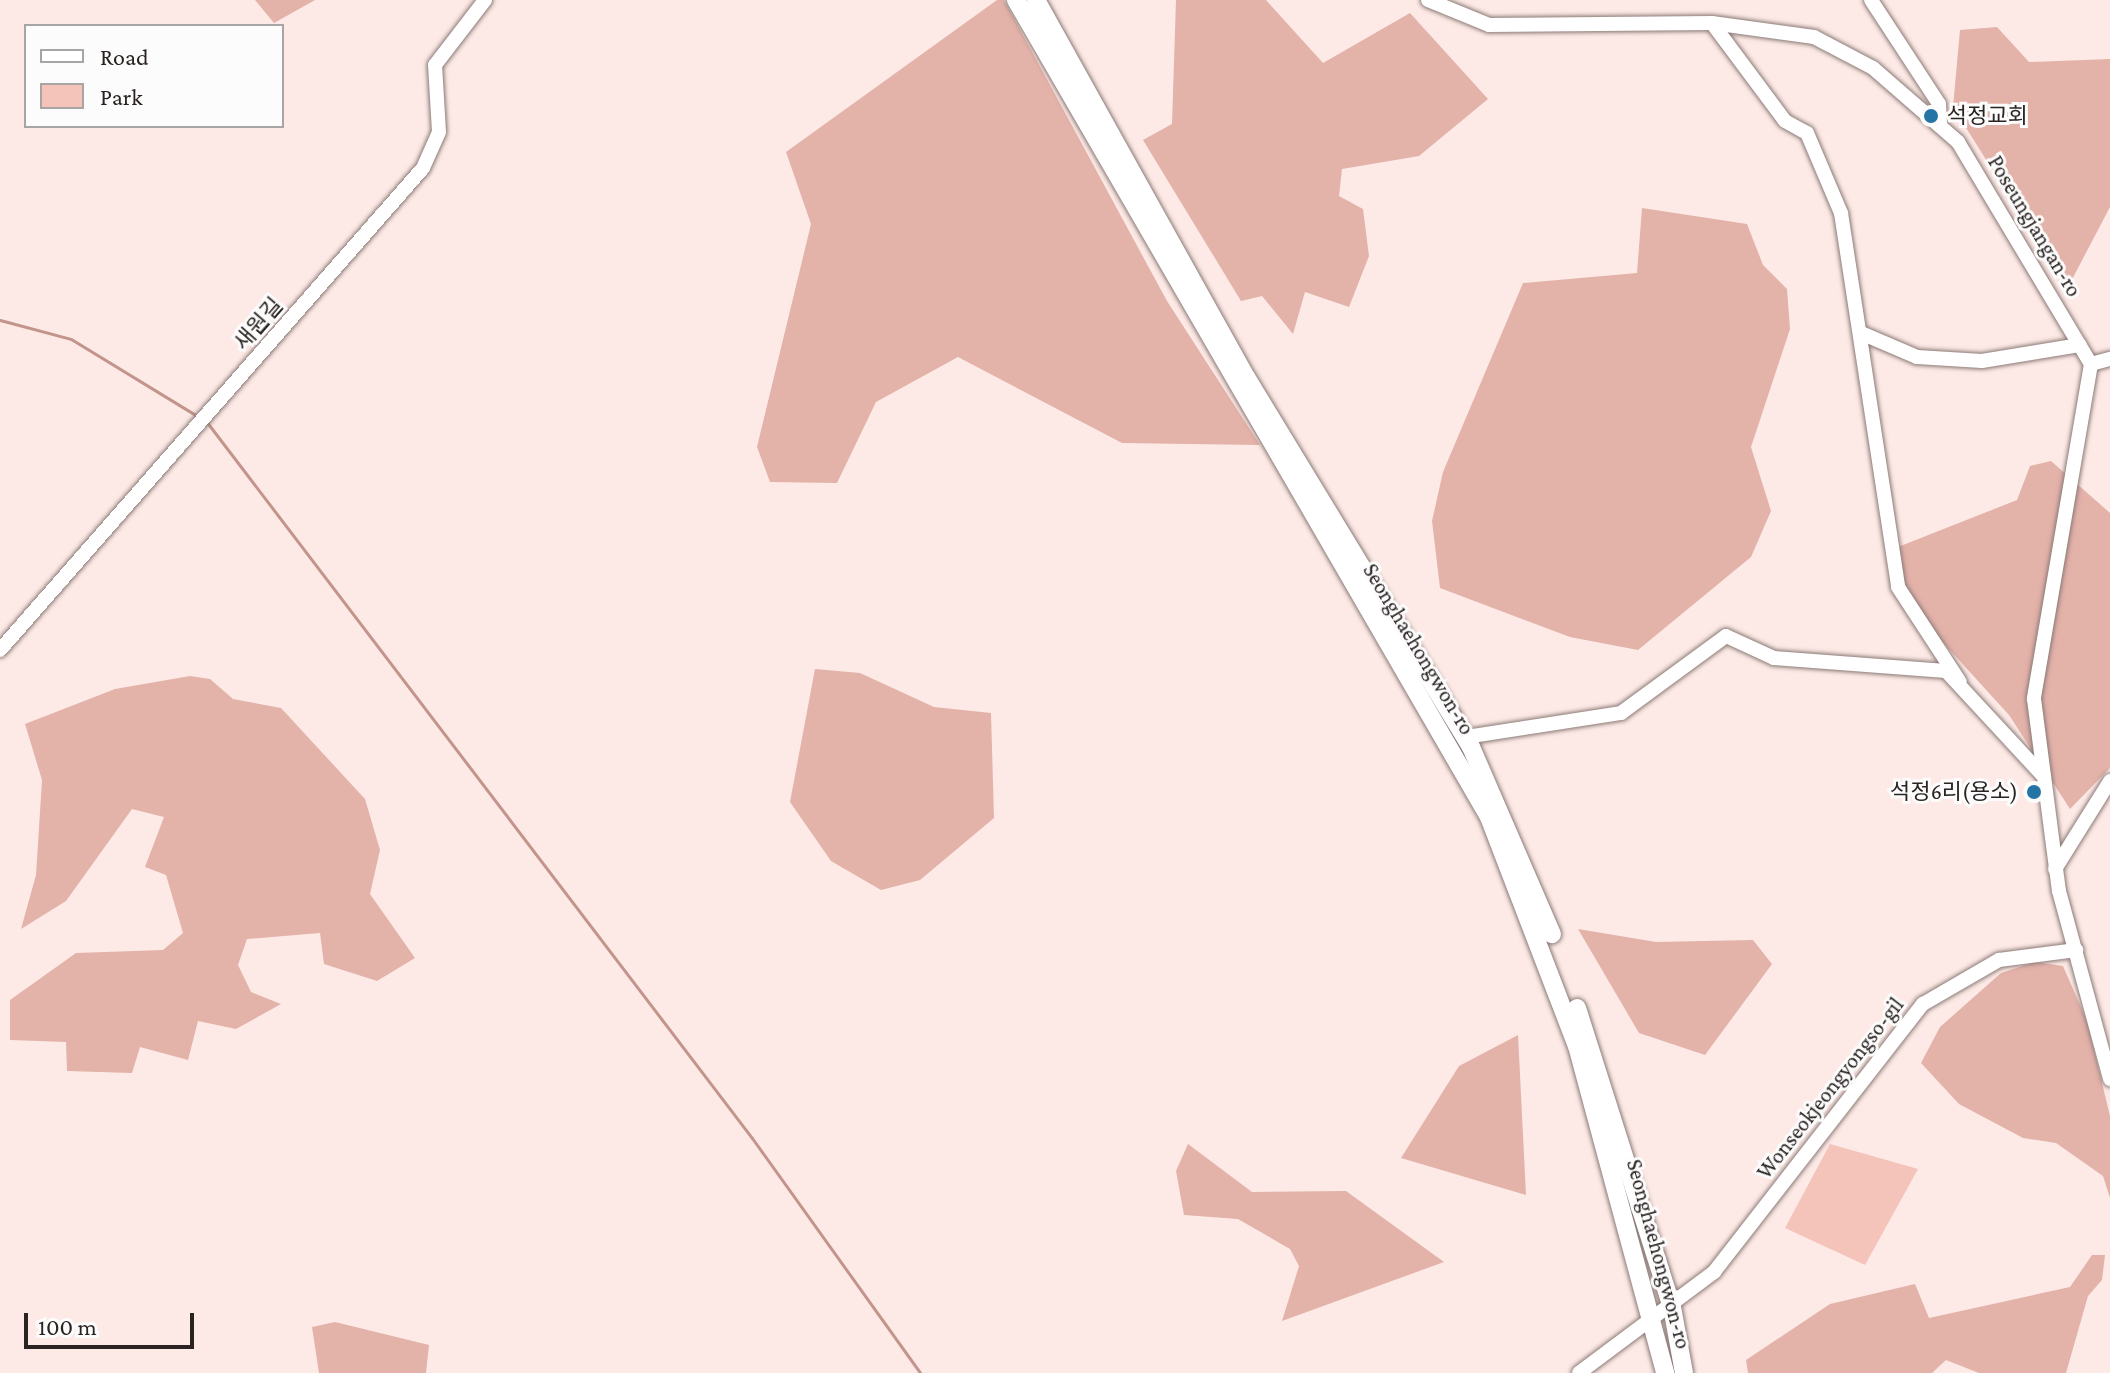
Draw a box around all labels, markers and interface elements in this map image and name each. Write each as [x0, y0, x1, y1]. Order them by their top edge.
legend [24, 24, 284, 128]
text: Road [100, 43, 149, 70]
text: Park [100, 83, 143, 110]
place label: 석정교회 [1947, 103, 2028, 129]
marker: 석정교회 [1922, 107, 1940, 125]
street label: Poseungjangan-ro [1982, 151, 2088, 301]
street label: 새원길 [228, 292, 288, 356]
street label: Seonghaehongwon-ro [1357, 559, 1481, 739]
place label: 석정6리(용소) [1890, 779, 2018, 805]
marker: 석정6리(용소) [2025, 783, 2043, 801]
street label: Wonseokjeongyongso-gil [1751, 992, 1909, 1184]
street label: Seonghaehongwon-ro [1621, 1156, 1697, 1352]
scale bar [28, 1297, 198, 1347]
text: 100 m [38, 1313, 97, 1340]

